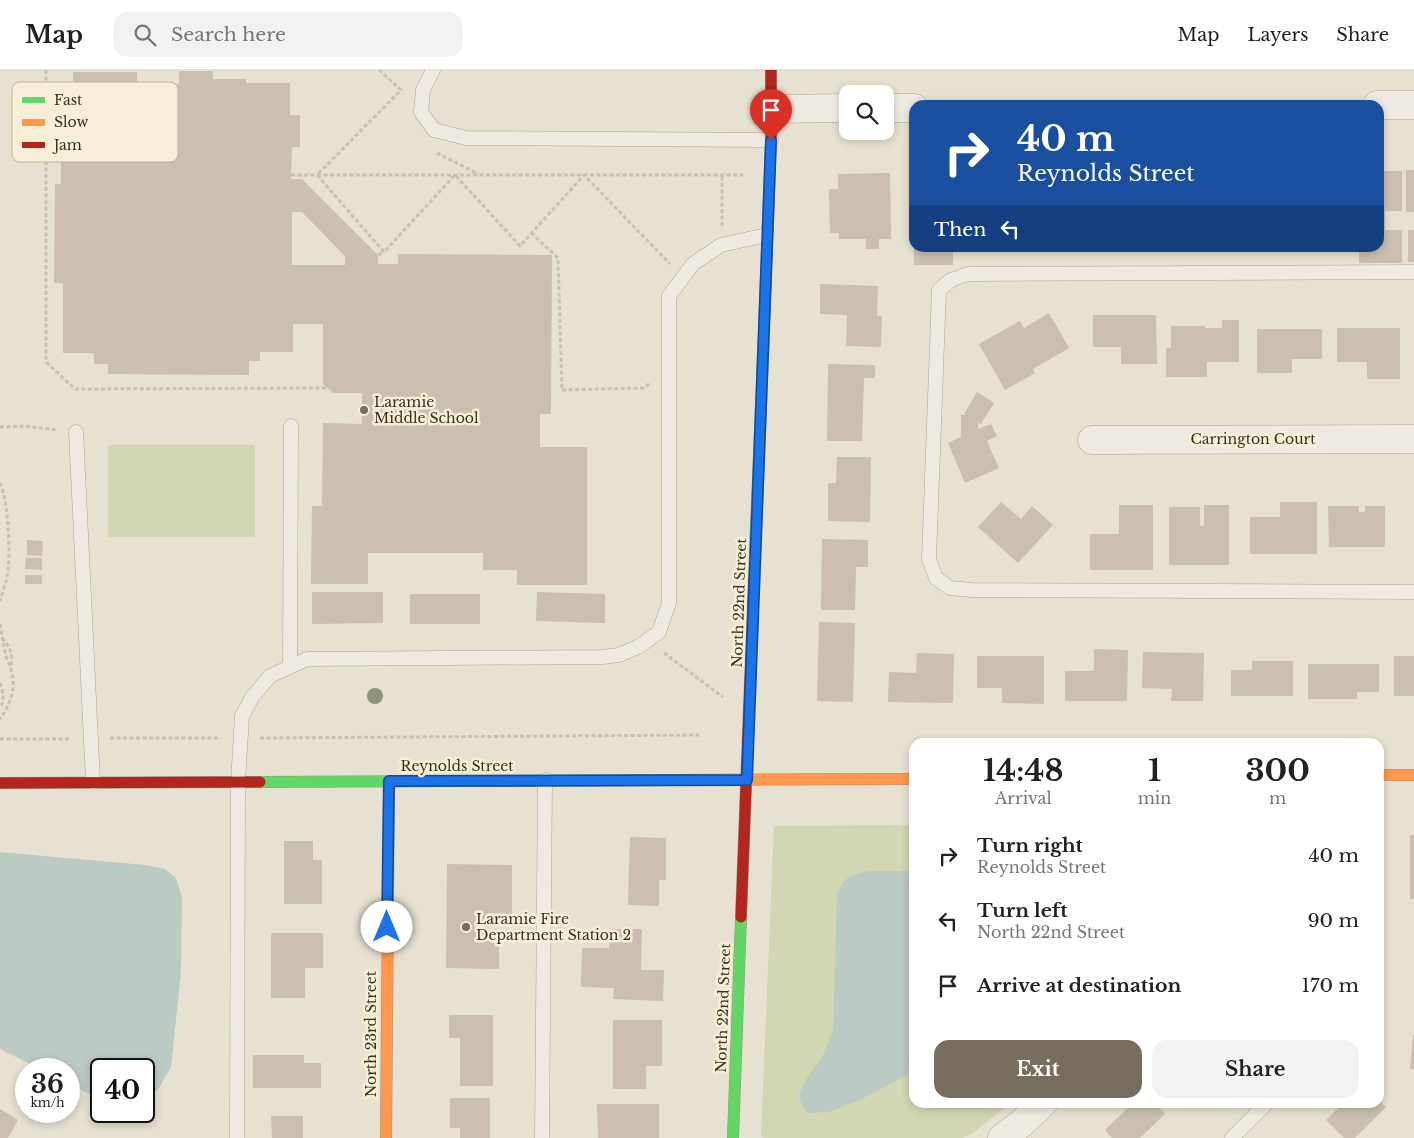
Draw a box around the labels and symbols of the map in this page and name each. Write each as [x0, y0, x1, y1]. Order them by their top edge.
legend [12, 82, 178, 162]
pin [750, 89, 792, 140]
text: Fast [54, 91, 83, 109]
text: Slow [54, 113, 88, 131]
text: Jam [52, 136, 82, 154]
place label: Laramie Middle School [374, 393, 479, 427]
marker: Laramie Middle School [358, 404, 370, 416]
street label: Carrington Court [1191, 430, 1316, 448]
street label: North 22nd Street [728, 537, 750, 668]
street label: Reynolds Street [400, 757, 514, 775]
position arrow [360, 900, 412, 952]
place label: Laramie Fire Department Station 2 [476, 910, 631, 944]
marker: Laramie Fire Department Station 2 [460, 921, 472, 933]
street label: North 22nd Street [712, 942, 734, 1073]
street label: North 23rd Street [362, 970, 380, 1097]
speed limit sign: 40 [90, 1058, 155, 1123]

